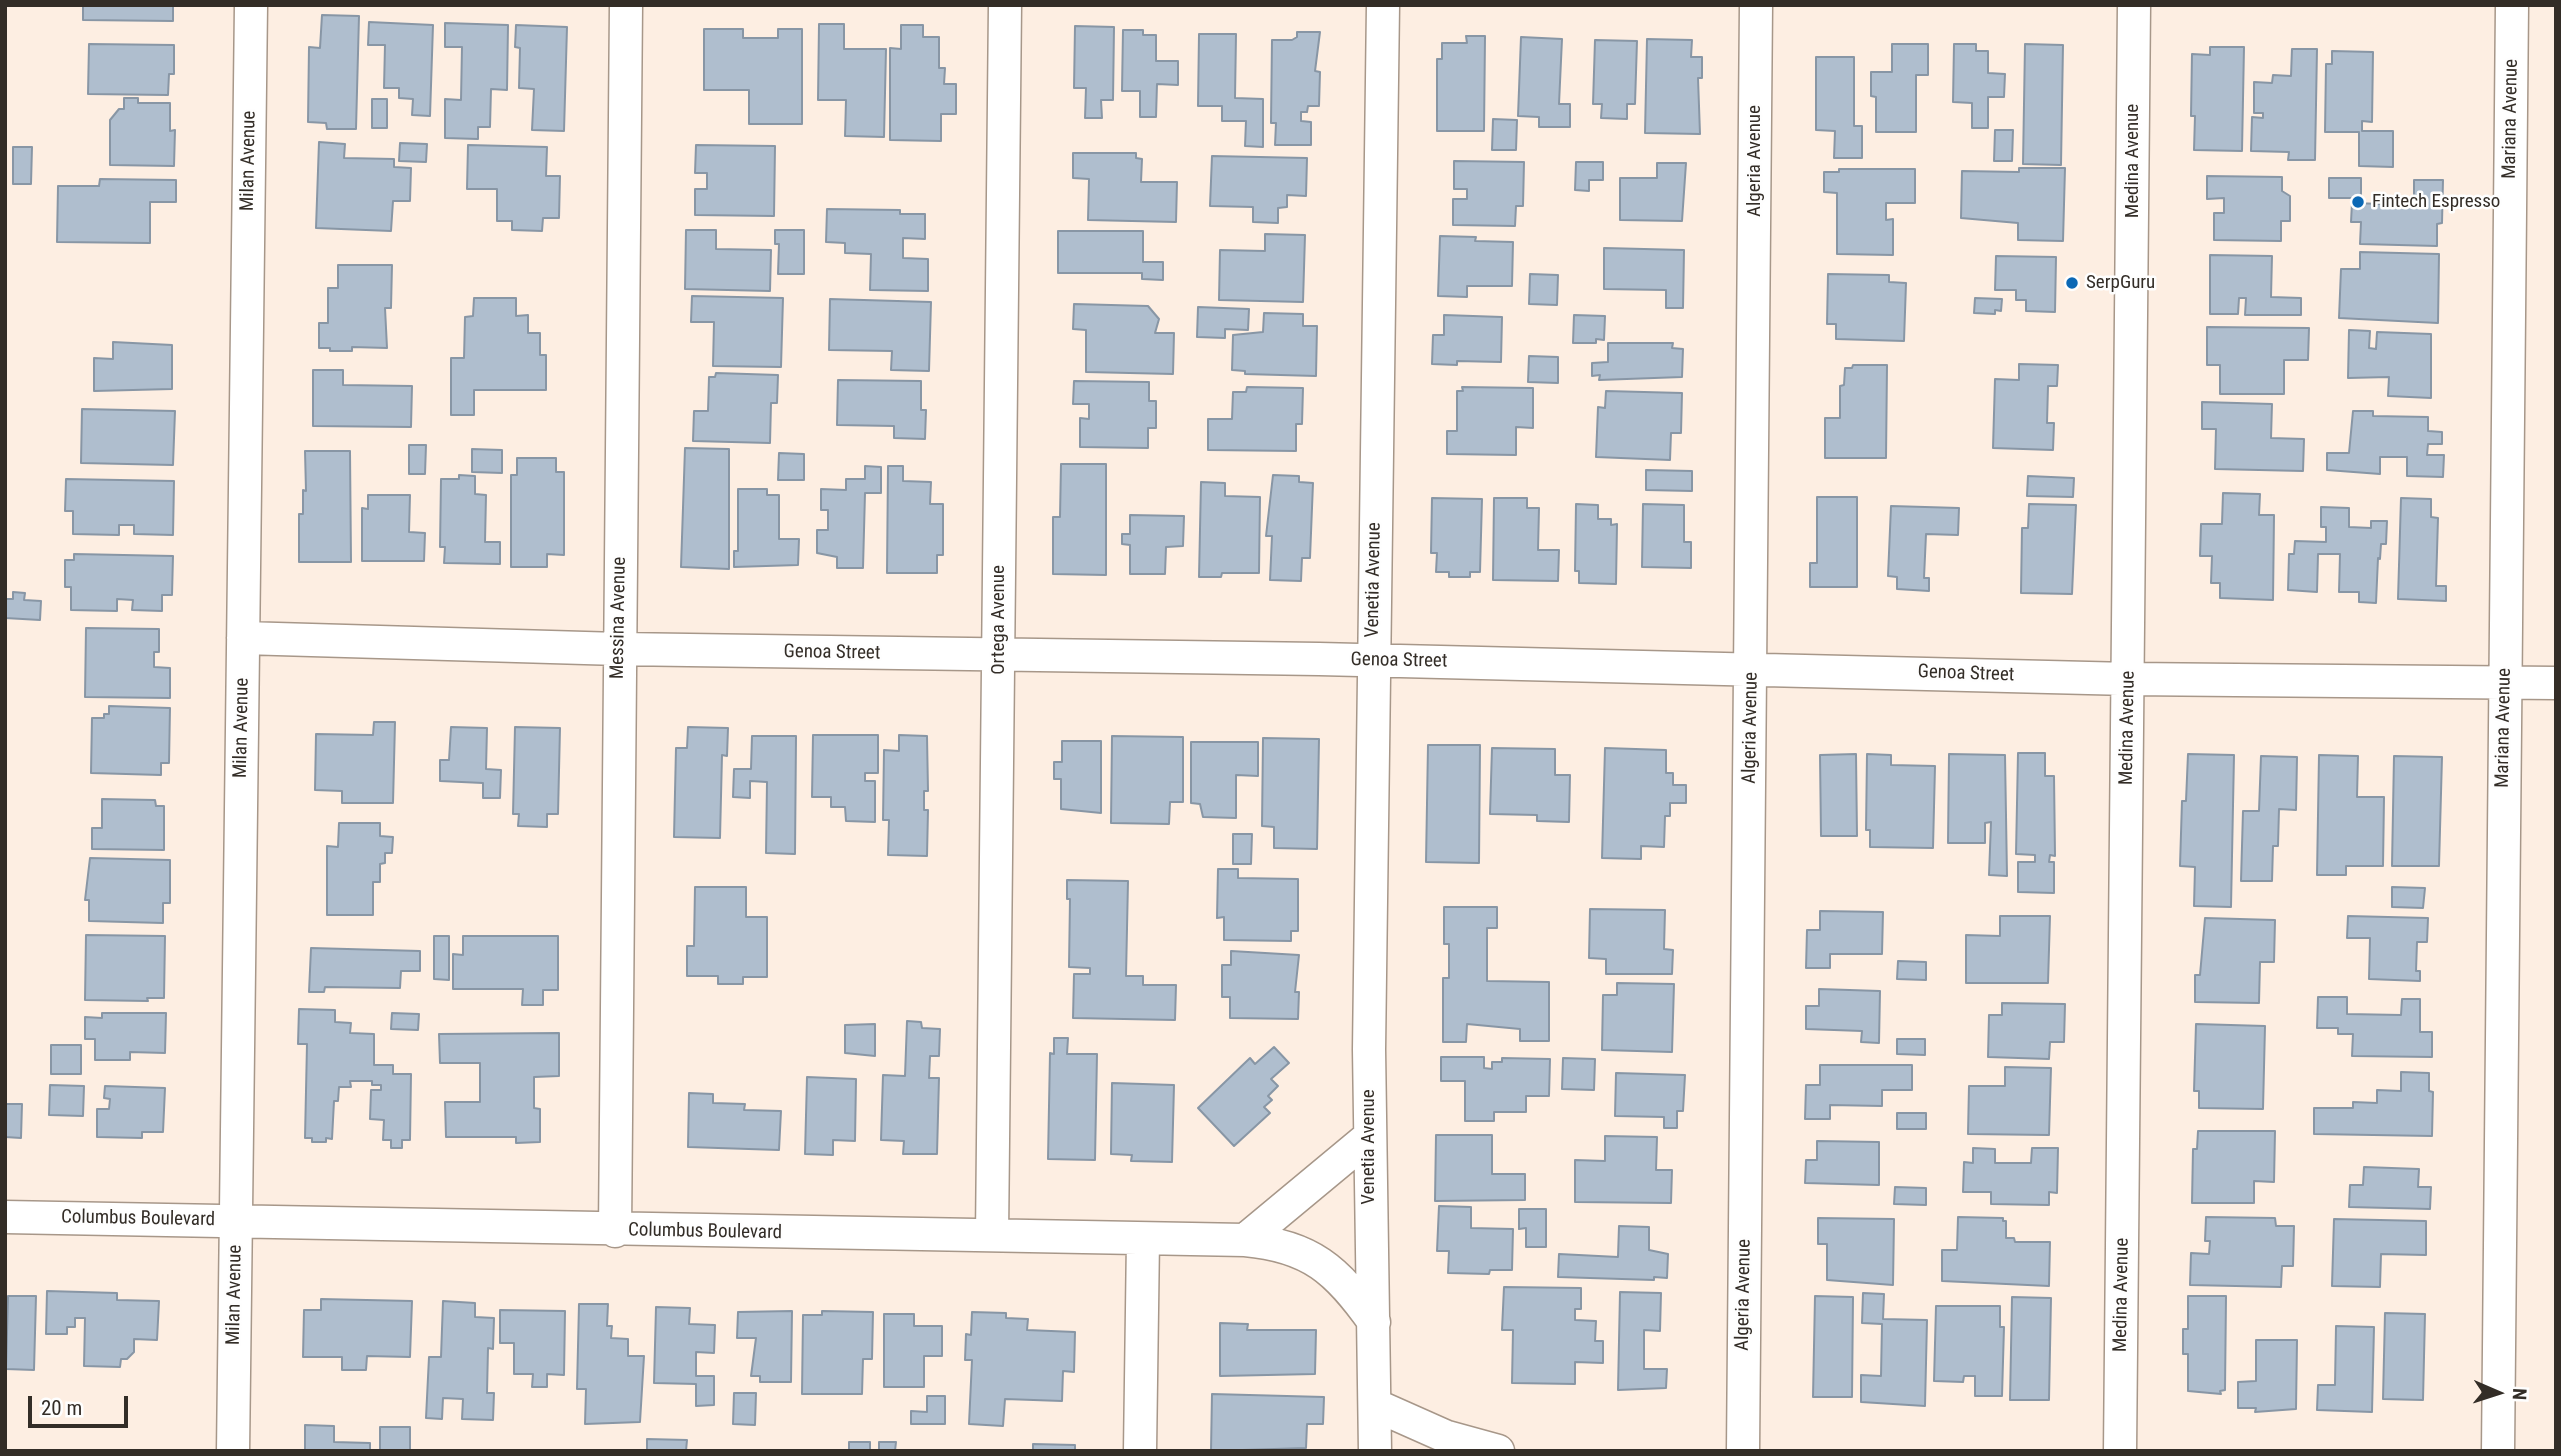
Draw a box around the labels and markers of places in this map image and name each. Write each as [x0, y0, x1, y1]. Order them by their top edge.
place label: Fintech Espresso [2372, 191, 2500, 213]
marker: Fintech Espresso [2350, 194, 2366, 210]
place label: SerpGuru [2086, 272, 2155, 294]
marker: SerpGuru [2064, 275, 2080, 291]

